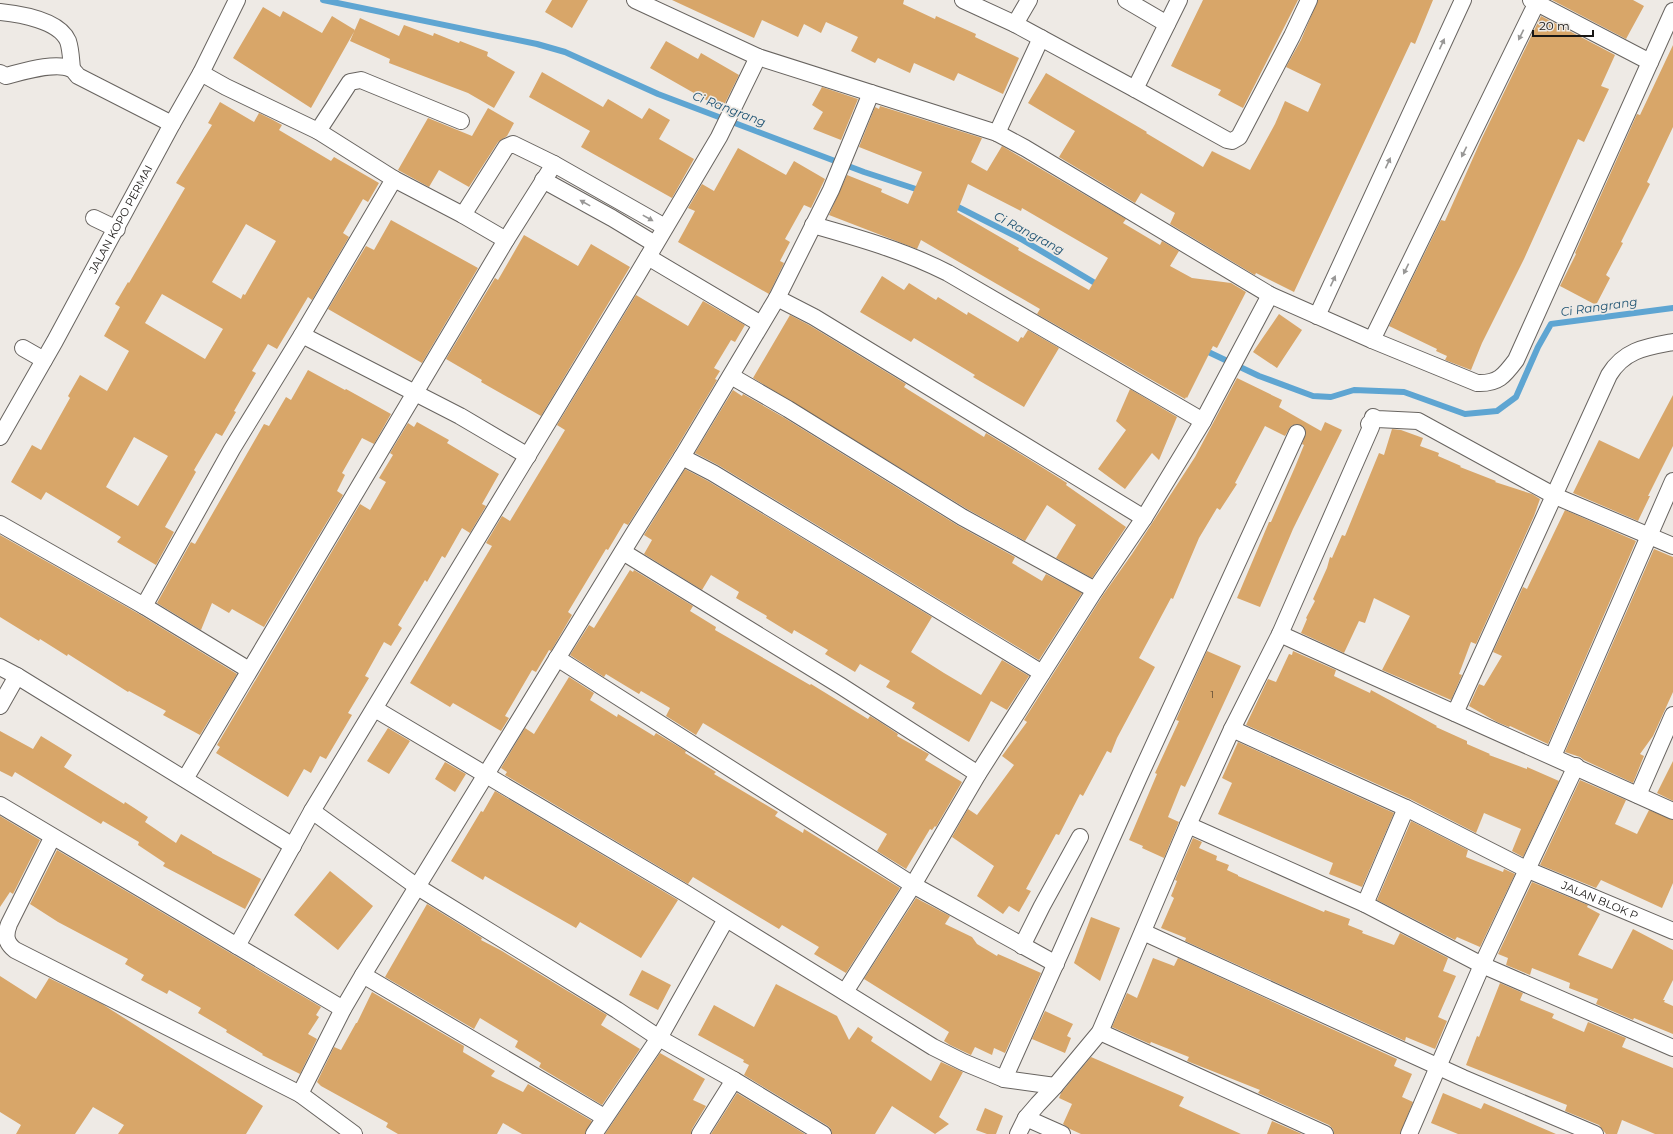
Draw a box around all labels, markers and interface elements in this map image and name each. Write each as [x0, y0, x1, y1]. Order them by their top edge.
scale bar [1533, 12, 1593, 38]
text: 20 m [1539, 18, 1570, 33]
one-way arrow [1517, 29, 1524, 41]
one-way arrow [1439, 39, 1445, 50]
water label: Ci Rangrang [690, 88, 768, 129]
one-way arrow [1460, 146, 1467, 158]
one-way arrow [1385, 156, 1391, 168]
street label: JALAN KOPO PERMAI [85, 163, 156, 277]
one-way arrow [579, 200, 591, 206]
water label: Ci Rangrang [992, 208, 1067, 257]
one-way arrow [643, 214, 654, 221]
one-way arrow [1403, 263, 1410, 274]
one-way arrow [1330, 275, 1336, 286]
water label: Ci Rangrang [1560, 294, 1638, 319]
house number: 1 [1210, 689, 1214, 700]
street label: JALAN BLOK P [1559, 878, 1641, 923]

